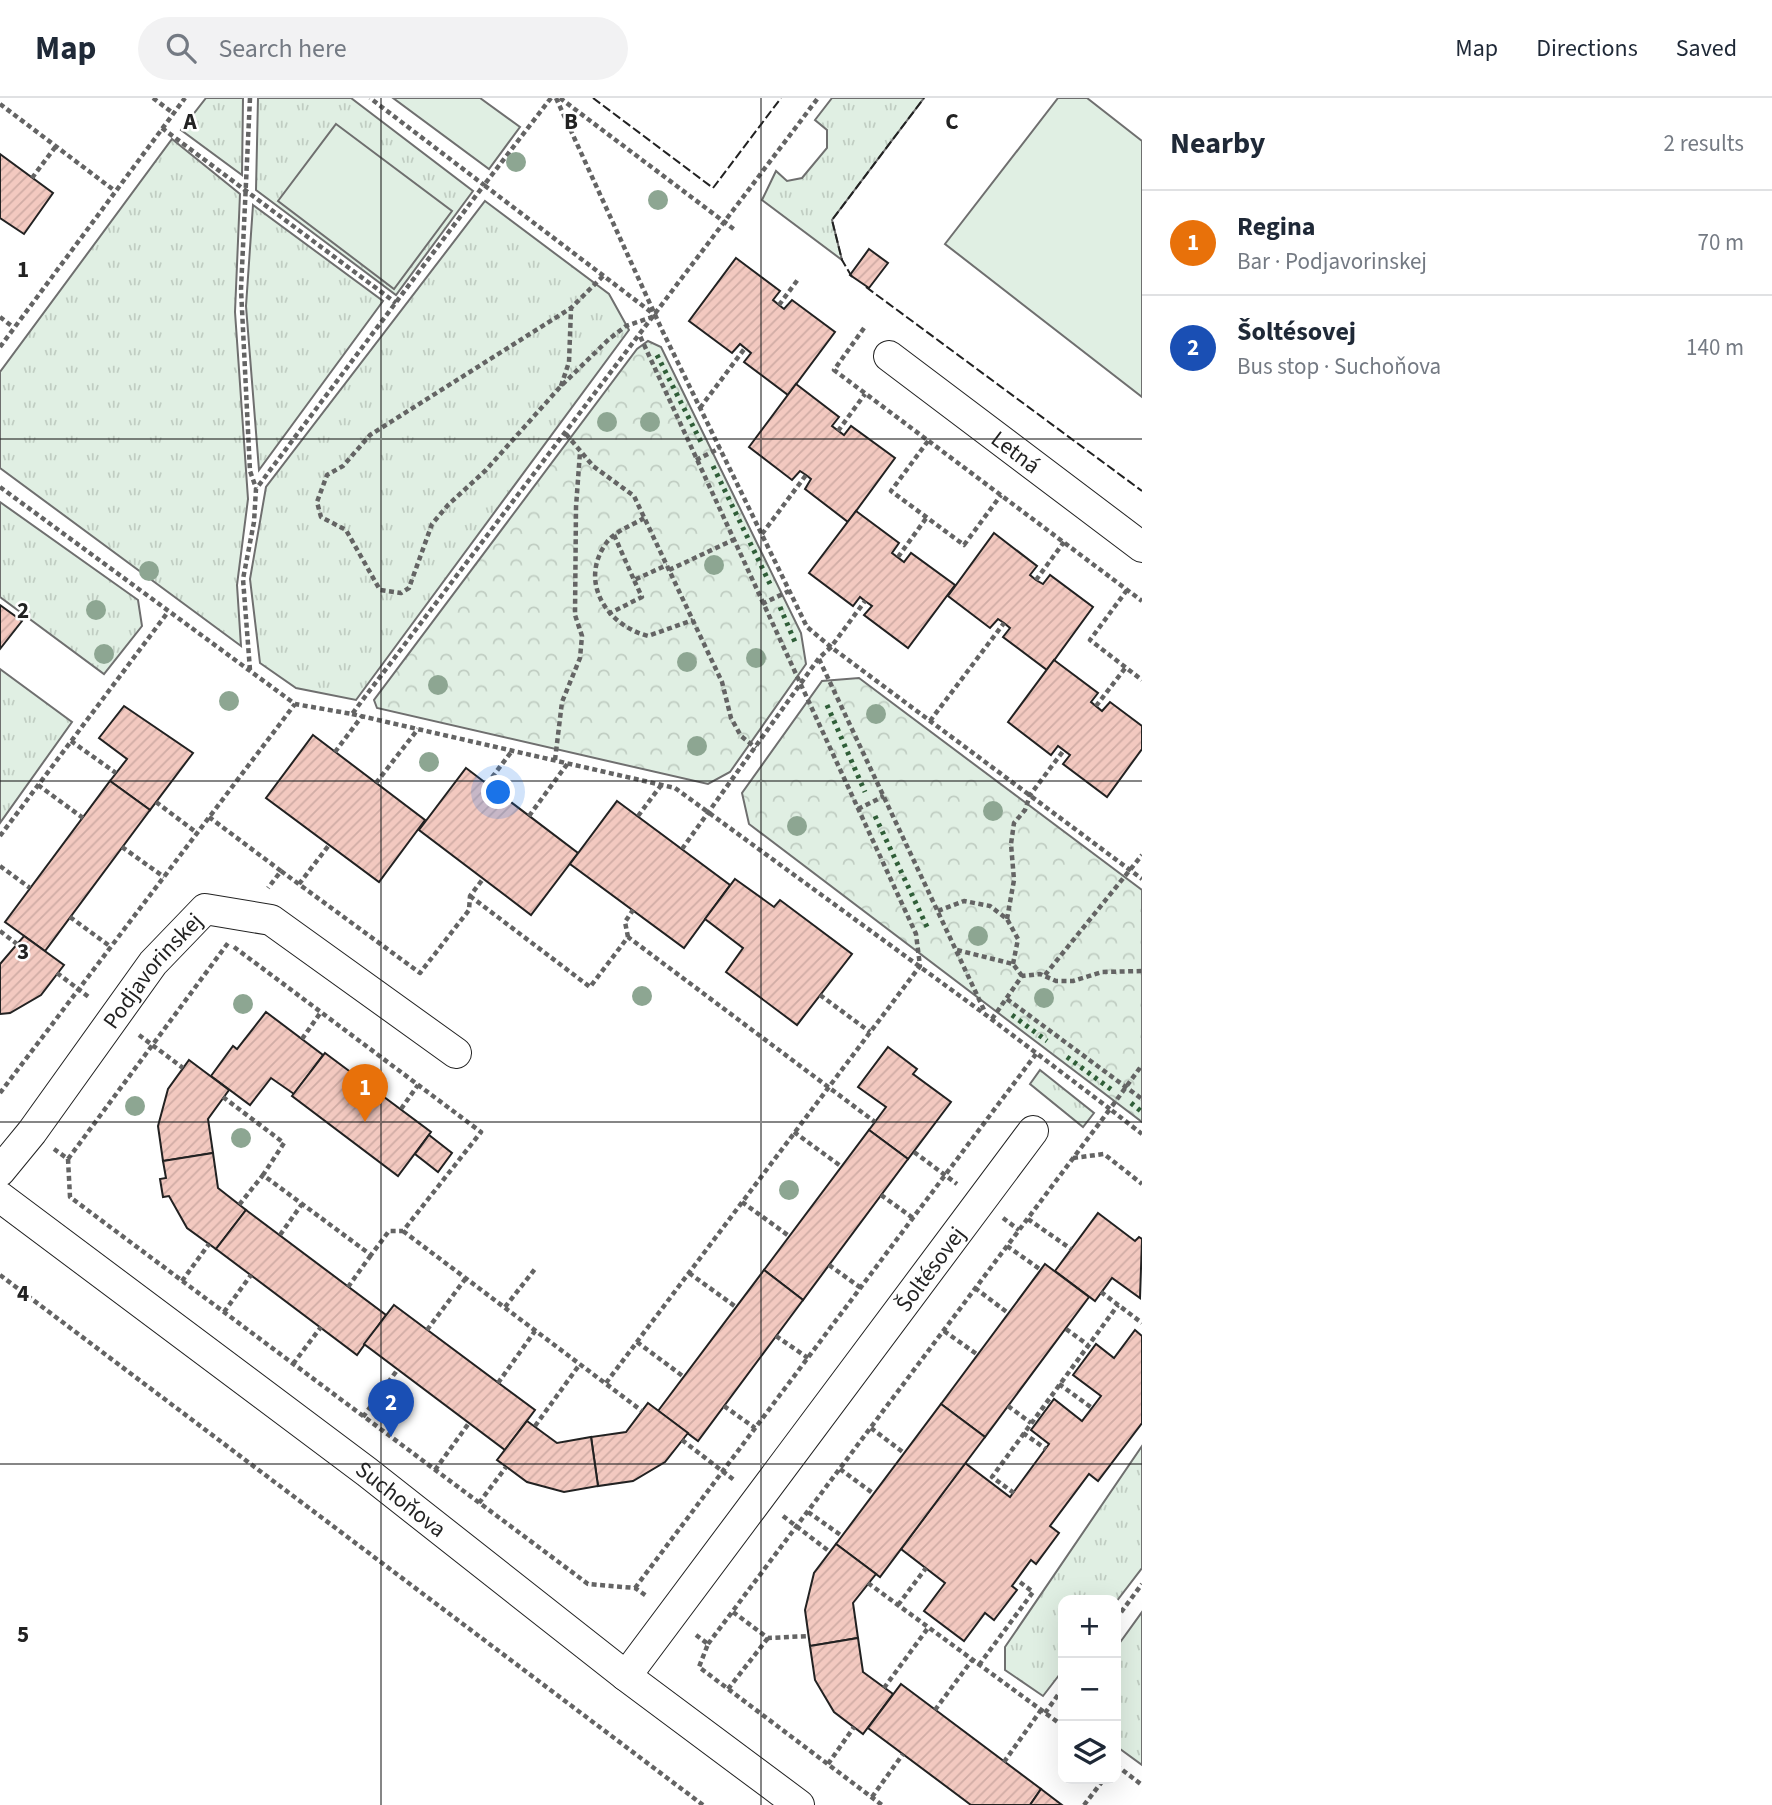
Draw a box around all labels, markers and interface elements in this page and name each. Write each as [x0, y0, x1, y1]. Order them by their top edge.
search box [138, 17, 628, 80]
text: Map [35, 25, 96, 72]
icon: search [162, 29, 200, 67]
text: Search here [218, 30, 347, 67]
text: Map [1455, 31, 1498, 66]
text: Directions [1536, 31, 1638, 66]
text: Saved [1676, 31, 1737, 66]
text: A [182, 105, 197, 138]
text: B [564, 105, 578, 138]
text: C [945, 105, 959, 138]
text: Nearby [1170, 122, 1265, 165]
text: 2 results [1664, 127, 1744, 160]
text: Regina [1237, 208, 1316, 245]
text: 1 [1187, 226, 1199, 259]
text: 70 m [1697, 226, 1744, 259]
text: Bar · Podjavorinskej [1237, 245, 1427, 278]
text: 1 [17, 253, 29, 286]
text: Šoltésovej [1237, 313, 1356, 350]
text: 2 [1187, 331, 1199, 364]
text: 140 m [1686, 331, 1744, 364]
text: Bus stop · Suchoňova [1237, 350, 1441, 383]
street label: Letná [984, 422, 1047, 481]
text: 2 [17, 594, 29, 627]
your location [481, 775, 515, 809]
street label: Podjavorinskej [95, 905, 210, 1036]
text: 3 [17, 935, 29, 968]
pin: 1 [342, 1064, 388, 1122]
street label: Šoltésovej [887, 1219, 973, 1319]
text: 4 [17, 1277, 29, 1310]
pin: 2 [368, 1379, 414, 1437]
street label: Suchoňova [349, 1453, 453, 1545]
map controls [1058, 1595, 1121, 1784]
button: + [1058, 1595, 1121, 1658]
text: 5 [17, 1618, 29, 1651]
button: − [1058, 1658, 1121, 1721]
button: layers [1058, 1721, 1121, 1784]

